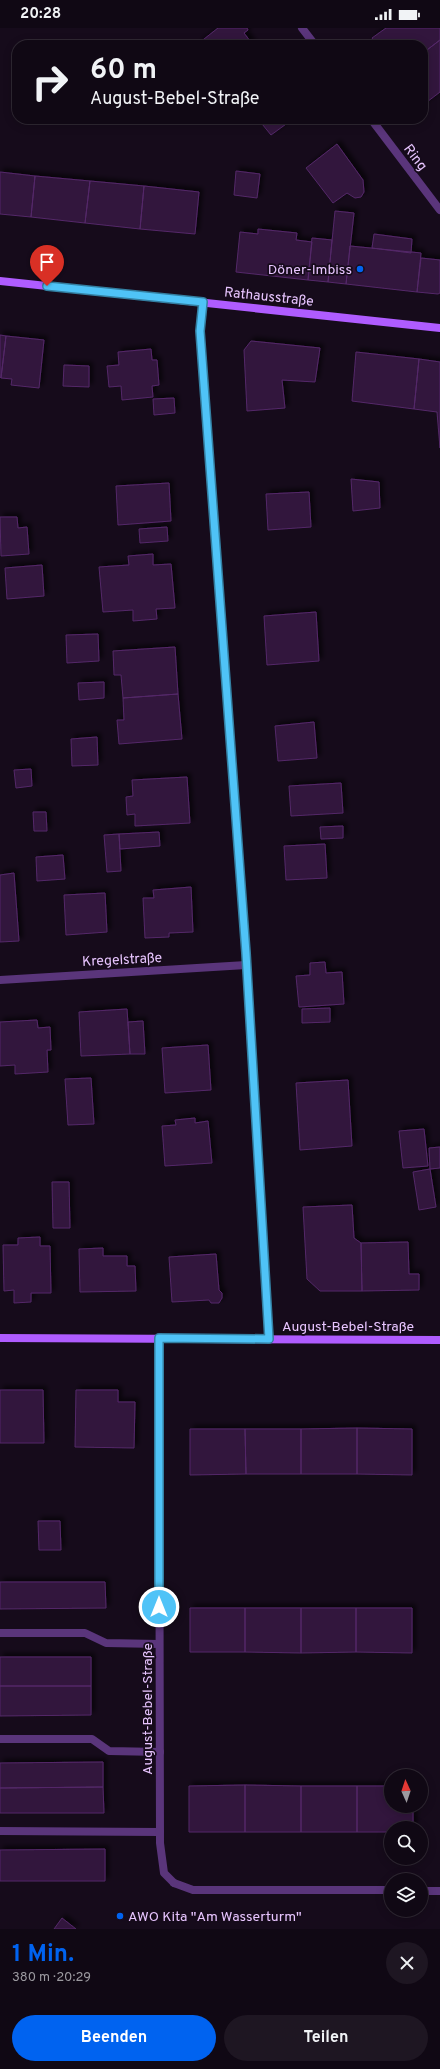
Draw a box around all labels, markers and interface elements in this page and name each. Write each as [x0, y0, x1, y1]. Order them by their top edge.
text: 20:28 [20, 5, 61, 24]
text: 60 m [90, 53, 157, 89]
icon: right [24, 56, 76, 108]
text: August-Bebel-Straße [90, 88, 260, 111]
street label: Ring [399, 141, 430, 175]
pin [30, 245, 64, 286]
icon: arrive [36, 251, 58, 273]
place label: Döner-Imbiss [268, 262, 352, 279]
marker: Döner-Imbiss [355, 264, 365, 274]
street label: Rathausstraße [223, 284, 315, 311]
street label: Kregelstraße [82, 950, 163, 971]
street label: August-Bebel-Straße [282, 1319, 414, 1336]
position arrow [138, 1586, 180, 1628]
street label: August-Bebel-Straße [140, 1643, 157, 1775]
north arrow [384, 1769, 428, 1813]
map controls [384, 1769, 428, 1917]
button: search [384, 1821, 428, 1865]
button: layers [384, 1873, 428, 1917]
place label: AWO Kita "Am Wasserturm" [128, 1909, 302, 1926]
marker: AWO Kita "Am Wasserturm" [115, 1911, 125, 1921]
text: 1 Min. [12, 1940, 74, 1970]
button: close [386, 1942, 428, 1984]
text: 380 m · 20:29 [12, 1970, 91, 1986]
button: Beenden [12, 2015, 216, 2061]
button: Teilen [224, 2015, 428, 2061]

